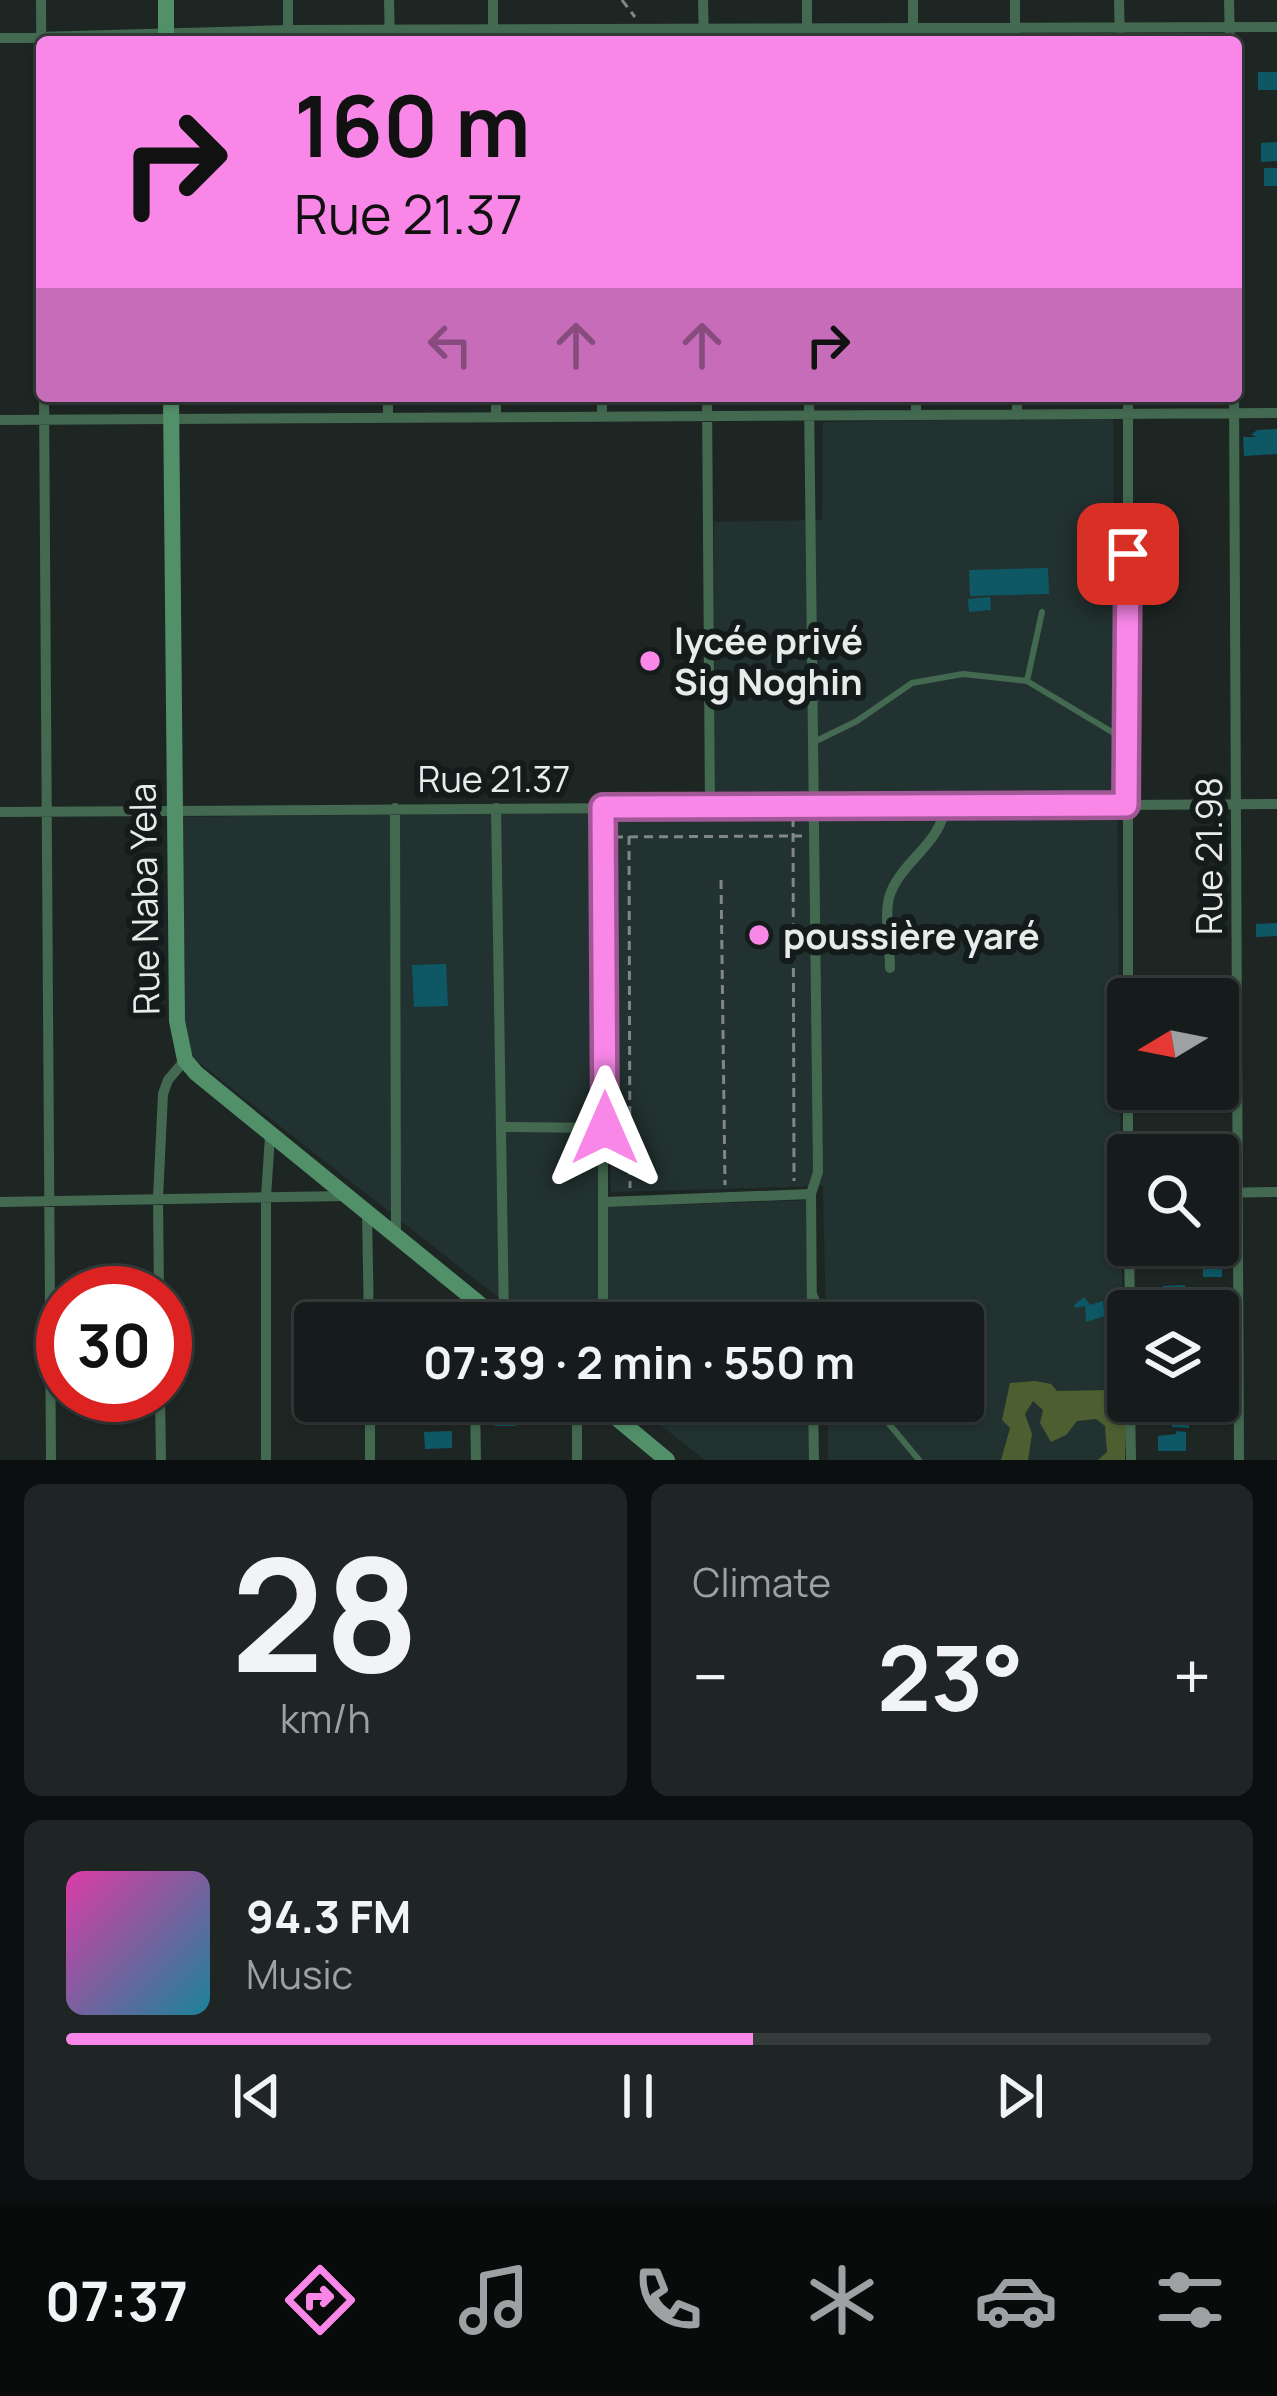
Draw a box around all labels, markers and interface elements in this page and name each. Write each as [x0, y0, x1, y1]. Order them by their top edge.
text: 160 m [294, 67, 531, 182]
icon: right [96, 84, 252, 240]
text: Rue 21.37 [294, 176, 523, 250]
icon: left [417, 312, 483, 378]
icon: ahead [543, 312, 609, 378]
icon: ahead [669, 312, 735, 378]
icon: right [795, 312, 861, 378]
pin [1077, 503, 1179, 605]
icon: arrive [1095, 521, 1161, 587]
place label: lycée privé Sig Noghin [674, 616, 863, 706]
marker: lycée privé Sig Noghin [637, 648, 663, 674]
street label: Rue 21.37 [418, 754, 570, 803]
street label: Rue 21.98 [1184, 777, 1233, 935]
street label: Rue Naba Yela [117, 783, 171, 1015]
place label: poussière yaré [783, 911, 1040, 960]
marker: poussière yaré [746, 922, 772, 948]
north arrow [1107, 978, 1239, 1110]
map controls [1107, 978, 1239, 1422]
position arrow [542, 1065, 668, 1191]
button: search [1107, 1134, 1239, 1266]
speed limit sign: 30 [36, 1266, 192, 1422]
button: layers [1107, 1290, 1239, 1422]
text: 07:39 · 2 min · 550 m [423, 1331, 855, 1393]
text: 28 [231, 1506, 419, 1719]
text: Climate [693, 1555, 831, 1609]
text: 23° [877, 1615, 1024, 1738]
text: − [693, 1631, 728, 1721]
text: + [1173, 1631, 1211, 1721]
text: km/h [280, 1691, 371, 1745]
text: 94.3 FM [246, 1885, 411, 1947]
text: Music [246, 1947, 353, 2001]
icon: previous [224, 2063, 290, 2129]
icon: pause [605, 2063, 671, 2129]
icon: next [987, 2063, 1053, 2129]
icon: directions [278, 2258, 362, 2342]
icon: music [452, 2258, 536, 2342]
icon: phone [626, 2258, 710, 2342]
icon: climate [800, 2258, 884, 2342]
icon: car [974, 2258, 1058, 2342]
icon: filters [1148, 2258, 1232, 2342]
text: 07:37 [45, 2263, 188, 2337]

